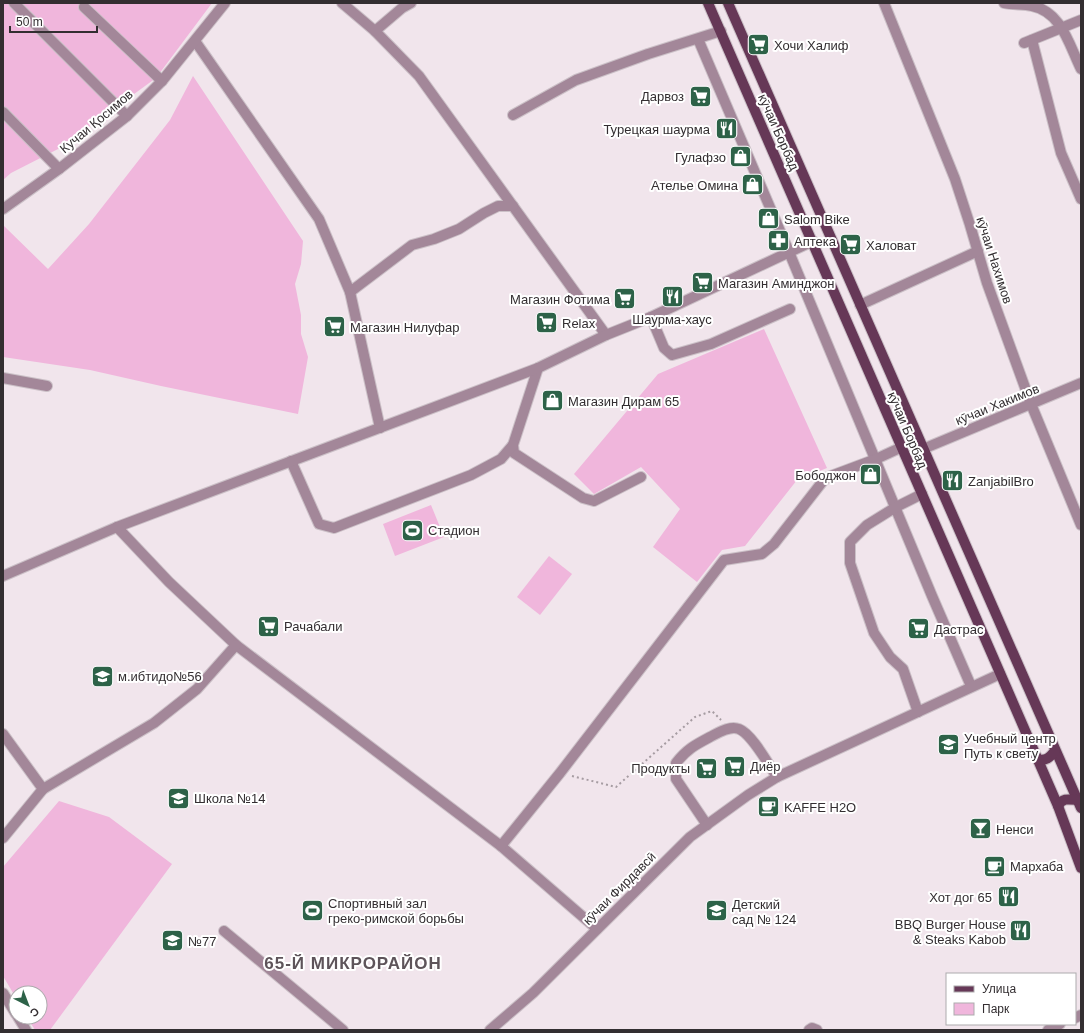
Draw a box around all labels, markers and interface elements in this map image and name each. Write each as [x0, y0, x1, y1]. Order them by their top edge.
scale bar [10, 8, 97, 34]
text: 50 m [16, 15, 43, 29]
supermarket icon: Хочи Халиф [746, 32, 772, 58]
place label: Хочи Халиф [774, 38, 849, 53]
supermarket icon: Дарвоз [687, 83, 713, 109]
street label: Кучаи Қосимов [57, 86, 136, 156]
place label: Дарвоз [641, 89, 684, 104]
street label: кӯчаи Борбад [755, 92, 802, 173]
restaurant icon: Турецкая шаурма [713, 116, 739, 142]
place label: Турецкая шаурма [603, 122, 711, 137]
shop icon: Гулафзо [728, 144, 754, 170]
place label: Гулафзо [675, 150, 726, 165]
shop icon: Ателье Омина [740, 172, 766, 198]
place label: Ателье Омина [651, 178, 739, 193]
shop icon: Salom Bike [755, 206, 781, 232]
place label: Salom Bike [784, 212, 850, 227]
street label: кӯчаи Нахимов [973, 215, 1016, 306]
pharmacy icon: Аптека [765, 228, 791, 254]
supermarket icon: Халоват [838, 232, 864, 258]
place label: Аптека [794, 234, 837, 249]
place label: Халоват [866, 238, 917, 253]
supermarket icon: Магазин Аминджон [690, 270, 716, 296]
place label: Магазин Аминджон [718, 276, 835, 291]
restaurant icon: Шаурма-хаус [659, 284, 685, 310]
supermarket icon: Магазин Фотима [612, 286, 638, 312]
place label: Магазин Фотима [510, 292, 611, 307]
supermarket icon: Relax [533, 310, 559, 336]
place label: Шаурма-хаус [632, 312, 712, 327]
supermarket icon: Магазин Нилуфар [321, 314, 347, 340]
place label: Relax [562, 316, 596, 331]
place label: Магазин Нилуфар [350, 320, 460, 335]
street label: кӯчаи Хакимов [953, 381, 1041, 428]
shop icon: Магазин Дирам 65 [539, 388, 565, 414]
street label: кӯчаи Борбад [885, 390, 931, 471]
place label: Магазин Дирам 65 [568, 394, 679, 409]
shop icon: Бободжон [858, 462, 884, 488]
place label: Бободжон [795, 468, 856, 483]
restaurant icon: ZanjabilBro [940, 468, 966, 494]
place label: ZanjabilBro [968, 474, 1034, 489]
sports icon: Стадион [400, 517, 426, 543]
place label: Стадион [428, 523, 480, 538]
supermarket icon: Рачабали [256, 613, 282, 639]
supermarket icon: Дастрас [905, 616, 931, 642]
place label: Рачабали [284, 619, 342, 634]
place label: Дастрас [934, 622, 984, 637]
school or university icon: м.ибтидо№56 [89, 663, 115, 689]
place label: м.ибтидо№56 [118, 669, 202, 684]
place label: Учебный центр Путь к свету [964, 731, 1056, 761]
school or university icon: Учебный центр Путь к свету [936, 732, 962, 758]
supermarket icon: Диëр [721, 753, 747, 779]
supermarket icon: Продукты [693, 755, 719, 781]
place label: Диëр [750, 759, 781, 774]
place label: Продукты [631, 761, 690, 776]
school or university icon: Школа №14 [165, 785, 191, 811]
place label: Школа №14 [194, 791, 266, 806]
cafe icon: KAFFE H2O [755, 794, 781, 820]
place label: KAFFE H2O [784, 800, 856, 815]
bar icon: Ненси [967, 816, 993, 842]
place label: Ненси [996, 822, 1034, 837]
street label: кӯчаи Фирдавсӣ [580, 849, 659, 928]
cafe icon: Мархаба [982, 853, 1008, 879]
place label: Мархаба [1010, 859, 1064, 874]
restaurant icon: Хот дог 65 [995, 884, 1021, 910]
place label: Хот дог 65 [929, 890, 992, 905]
place label: Спортивный зал греко-римской борьбы [328, 896, 464, 926]
sports icon: Спортивный зал греко-римской борьбы [300, 897, 326, 923]
place label: Детский сад № 124 [732, 897, 796, 927]
school or university icon: Детский сад № 124 [703, 898, 729, 924]
place label: BBQ Burger House & Steaks Kabob [895, 917, 1006, 947]
restaurant icon: BBQ Burger House & Steaks Kabob [1008, 918, 1034, 944]
school or university icon: №77 [159, 928, 185, 954]
place label: №77 [188, 934, 216, 949]
district label: 65-Й МИКРОРАЙОН [264, 954, 442, 973]
legend [946, 973, 1076, 1025]
text: Улица [982, 982, 1016, 996]
north arrow [8, 985, 48, 1025]
text: Парк [982, 1002, 1010, 1016]
text: С [28, 1005, 42, 1020]

